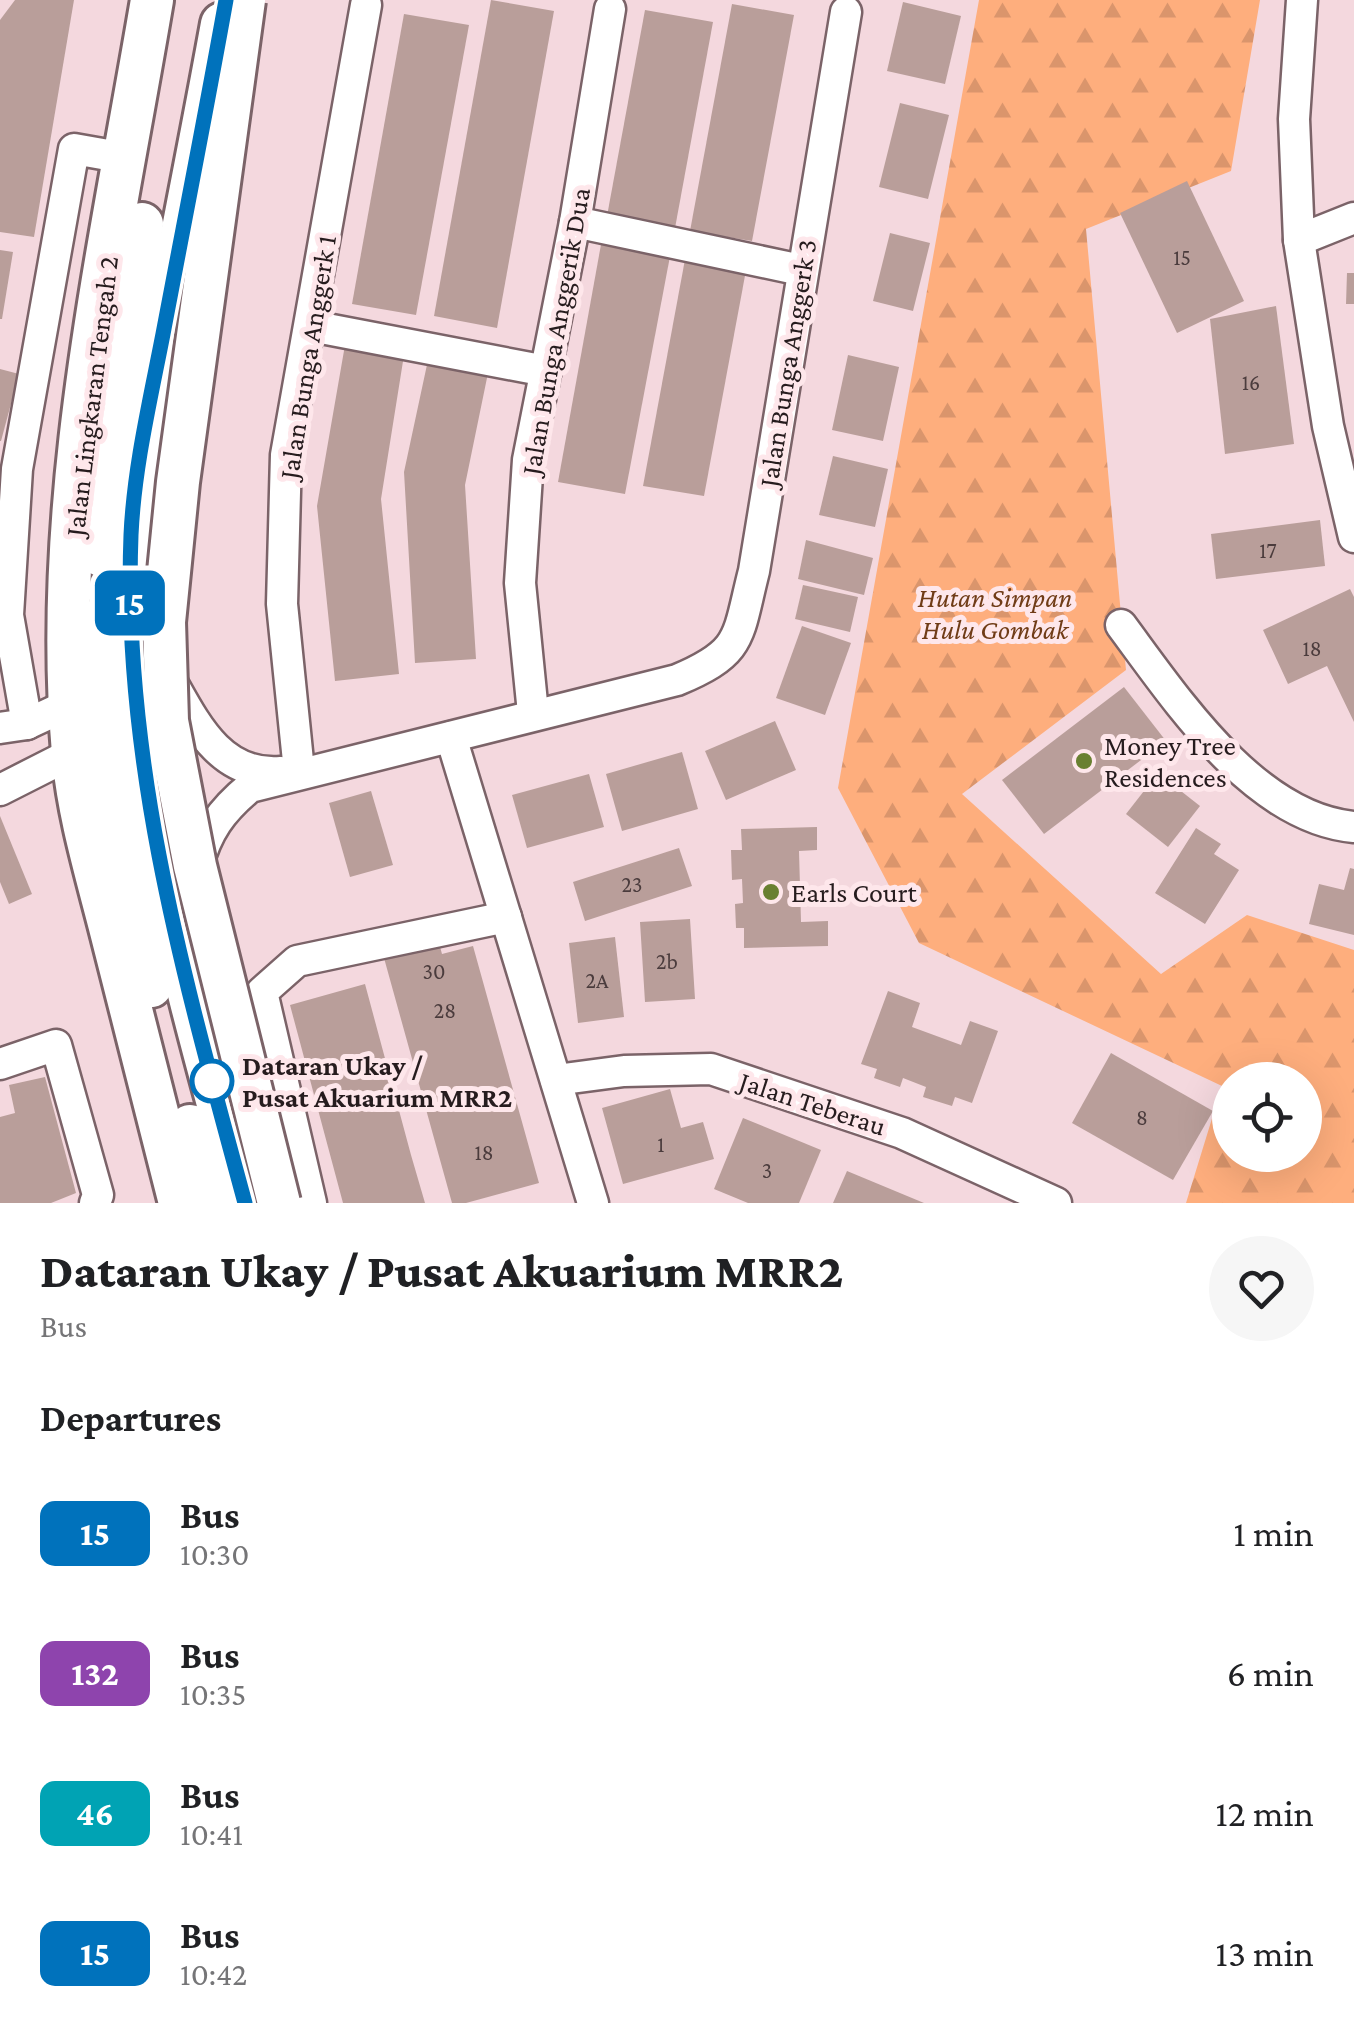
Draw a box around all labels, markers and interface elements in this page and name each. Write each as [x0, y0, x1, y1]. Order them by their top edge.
street label: Jalan Bunga Anggerik Dua [514, 185, 596, 480]
street label: Jalan Bunga Anggerk 1 [272, 233, 342, 484]
street label: Jalan Bunga Anggerk 3 [752, 237, 822, 492]
house number: 15 [1173, 245, 1191, 270]
street label: Jalan Lingkaran Tengah 2 [59, 254, 124, 541]
house number: 16 [1242, 370, 1260, 395]
house number: 17 [1259, 538, 1277, 563]
line badge: 15 [85, 570, 175, 636]
park label: Hutan Simpan Hulu Gombak [917, 582, 1073, 645]
text: 15 [115, 584, 145, 623]
house number: 18 [1302, 636, 1322, 661]
place label: Money Tree Residences [1104, 730, 1236, 793]
marker: Money Tree Residences [1073, 750, 1095, 772]
house number: 23 [622, 872, 642, 897]
place label: Earls Court [791, 877, 918, 908]
marker: Earls Court [760, 881, 782, 903]
house number: 2b [656, 949, 678, 974]
house number: 30 [423, 959, 445, 984]
house number: 2A [586, 968, 609, 993]
house number: 28 [434, 998, 456, 1023]
place label: Dataran Ukay / Pusat Akuarium MRR2 [242, 1050, 512, 1113]
marker: Dataran Ukay / Pusat Akuarium MRR2 [191, 1060, 233, 1102]
map controls [1212, 1062, 1322, 1172]
button: locate [1212, 1062, 1322, 1172]
street label: Jalan Teberau [733, 1064, 890, 1142]
house number: 8 [1136, 1105, 1148, 1130]
house number: 1 [657, 1132, 665, 1157]
house number: 18 [474, 1140, 494, 1165]
house number: 3 [762, 1158, 772, 1183]
button: heart [1209, 1236, 1314, 1341]
text: Dataran Ukay / Pusat Akuarium MRR2 [40, 1244, 843, 1297]
text: Bus [40, 1308, 87, 1344]
text: Departures [40, 1397, 221, 1439]
text: Bus [180, 1494, 239, 1536]
text: 1 min [1233, 1512, 1314, 1554]
text: 15 [80, 1514, 110, 1553]
text: 10:30 [180, 1536, 249, 1572]
text: Bus [180, 1634, 239, 1676]
text: 6 min [1227, 1652, 1314, 1694]
text: 132 [71, 1654, 119, 1693]
text: 10:35 [180, 1676, 246, 1712]
text: Bus [180, 1774, 239, 1816]
text: 12 min [1215, 1792, 1314, 1834]
text: 46 [76, 1794, 114, 1833]
text: 10:41 [180, 1816, 243, 1852]
text: Bus [180, 1914, 239, 1956]
text: 13 min [1215, 1932, 1314, 1974]
text: 15 [80, 1934, 110, 1973]
text: 10:42 [180, 1956, 247, 1992]

